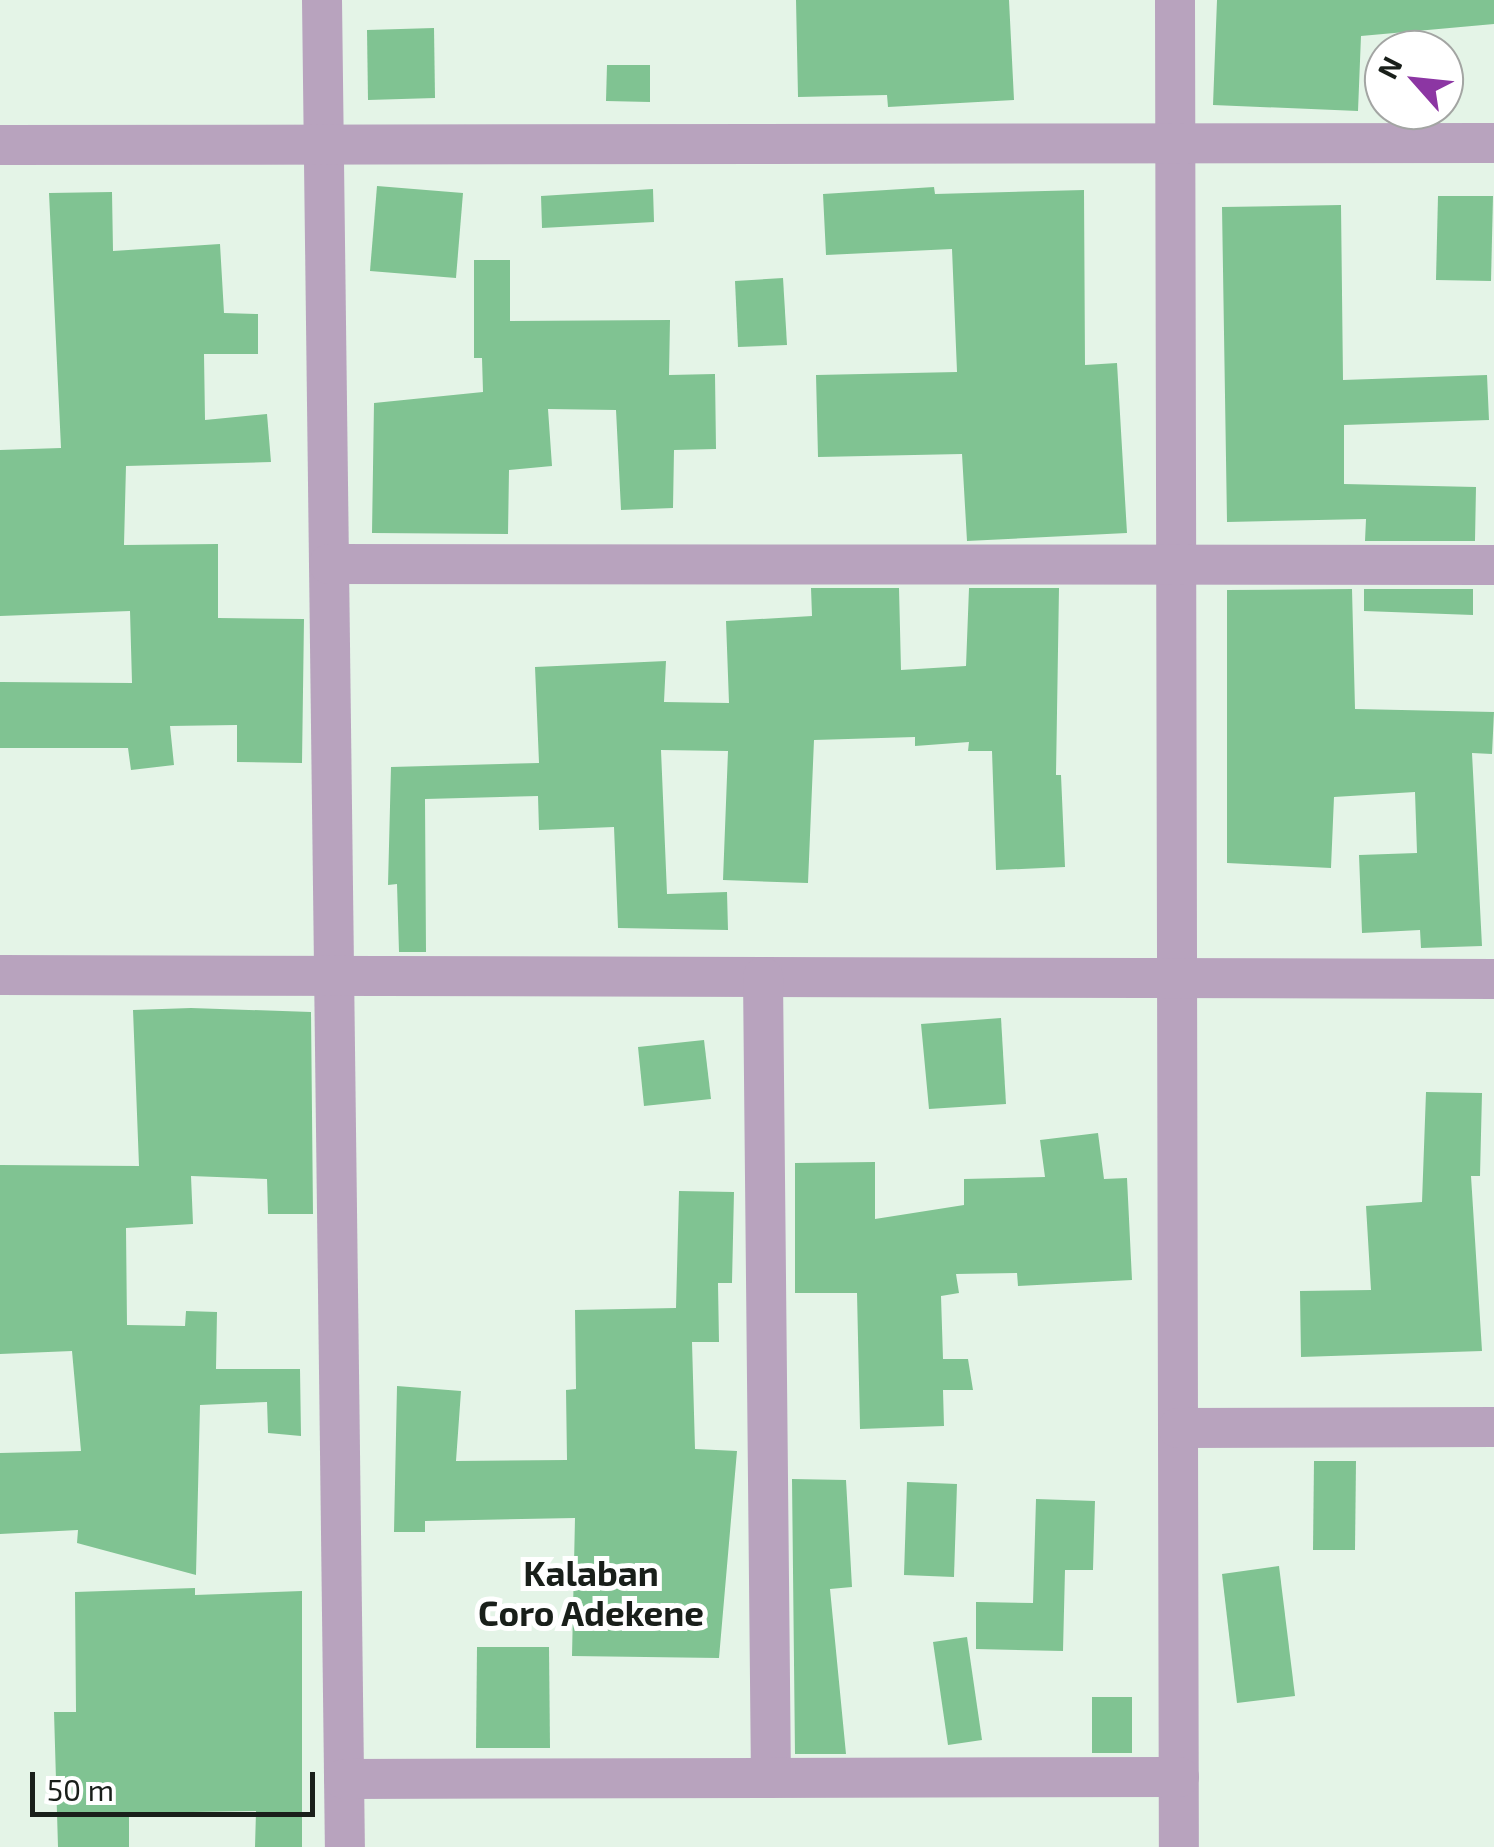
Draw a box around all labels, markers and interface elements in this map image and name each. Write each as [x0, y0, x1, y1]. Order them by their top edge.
north arrow [1364, 30, 1464, 130]
text: N [1369, 51, 1409, 84]
district label: Kalaban Coro Adekene [477, 1551, 705, 1633]
scale bar [35, 1752, 320, 1814]
text: 50 m [47, 1771, 114, 1807]

